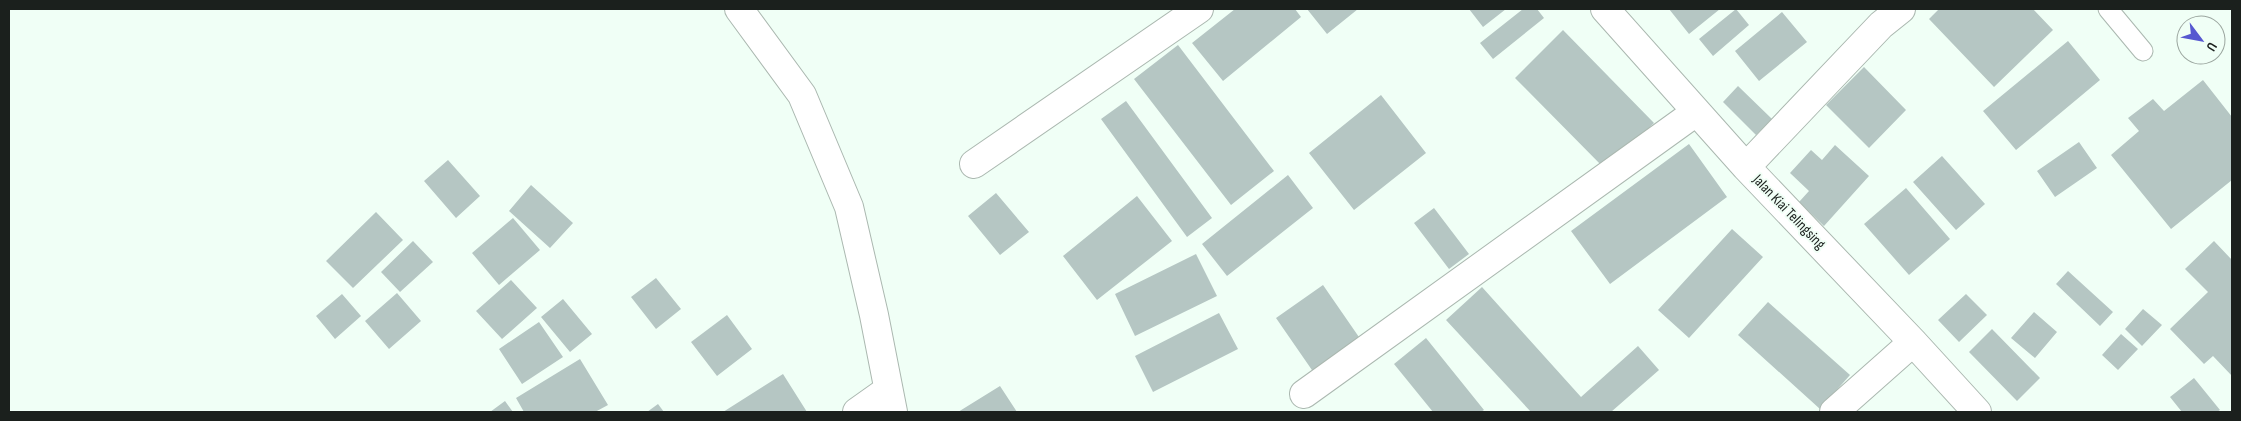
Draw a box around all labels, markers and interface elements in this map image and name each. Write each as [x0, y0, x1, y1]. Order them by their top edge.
north arrow [2176, 15, 2226, 65]
text: U [2202, 39, 2221, 54]
street label: Jalan Kiai Telingsing [1748, 170, 1829, 253]

